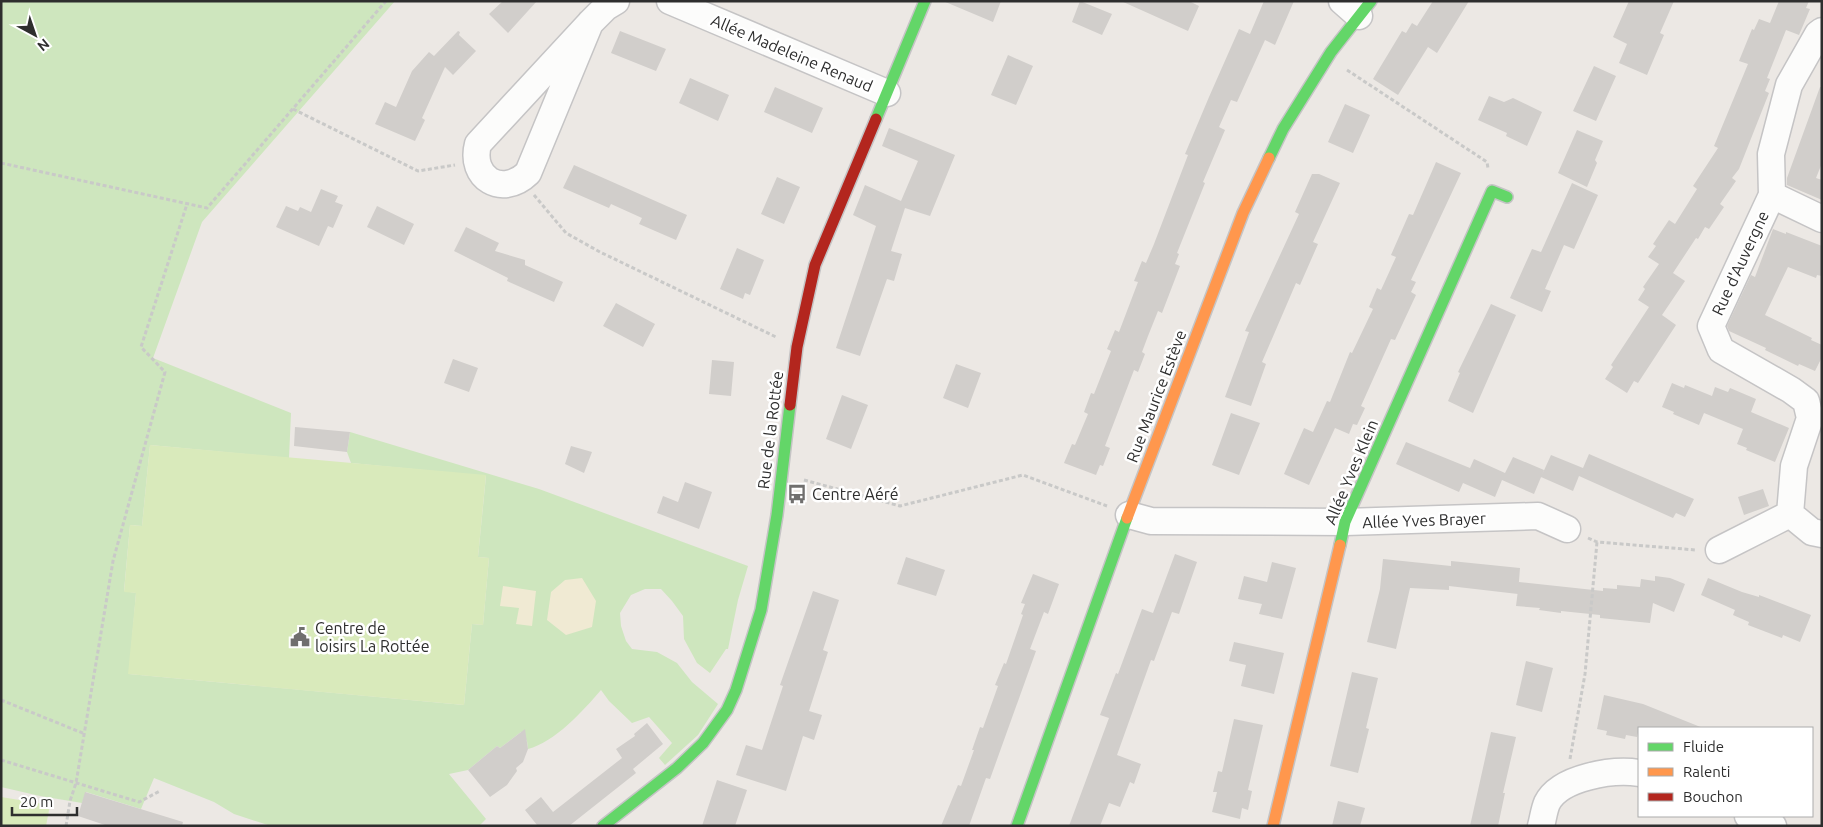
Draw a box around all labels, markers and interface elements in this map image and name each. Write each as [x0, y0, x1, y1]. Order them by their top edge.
north arrow [10, 10, 60, 60]
street label: Allée Madeleine Renaud [709, 11, 875, 95]
text: N [34, 35, 53, 54]
street label: Rue d'Auvergne [1708, 208, 1772, 318]
street label: Rue Maurice Estève [1122, 327, 1190, 465]
street label: Rue de la Rottée [754, 370, 786, 490]
street label: Allée Yves Klein [1321, 417, 1381, 527]
bus stop icon: Centre Aéré [786, 483, 808, 505]
place label: Centre Aéré [812, 485, 899, 503]
street label: Allée Yves Brayer [1362, 509, 1486, 531]
place label: Centre de loisirs La Rottée [315, 619, 430, 655]
public building icon: Centre de loisirs La Rottée [289, 626, 311, 648]
legend [1638, 727, 1813, 817]
text: Fluide [1683, 738, 1724, 755]
text: Ralenti [1683, 763, 1730, 780]
scale bar [12, 784, 78, 816]
text: Bouchon [1683, 788, 1743, 805]
text: 20 m [20, 793, 53, 810]

